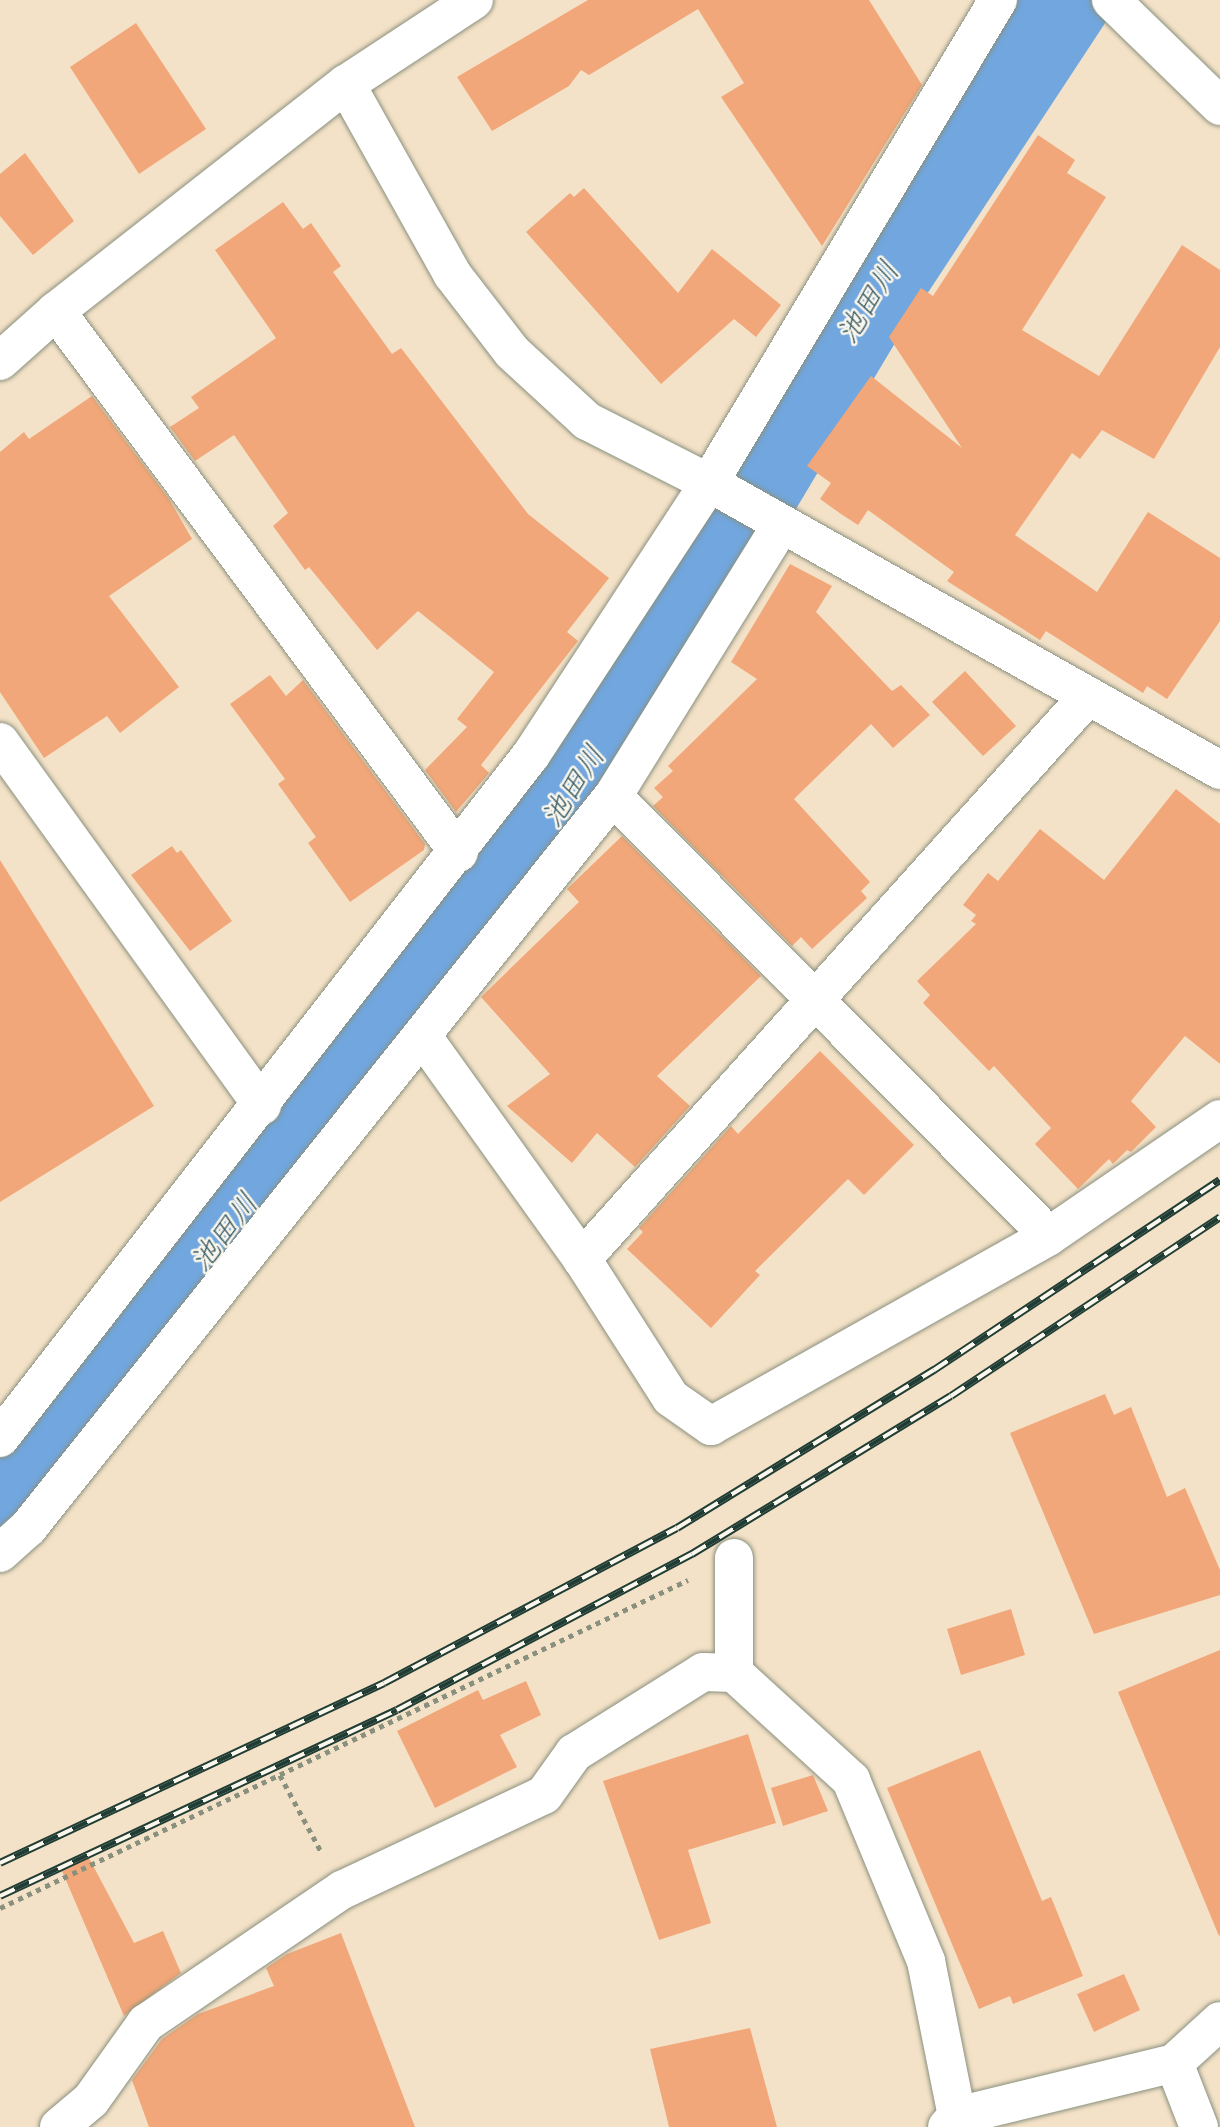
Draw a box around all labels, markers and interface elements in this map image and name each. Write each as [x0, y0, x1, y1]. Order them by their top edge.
water label: 池田川 [829, 254, 907, 350]
water label: 池田川 [533, 738, 613, 834]
water label: 池田川 [182, 1185, 266, 1279]

